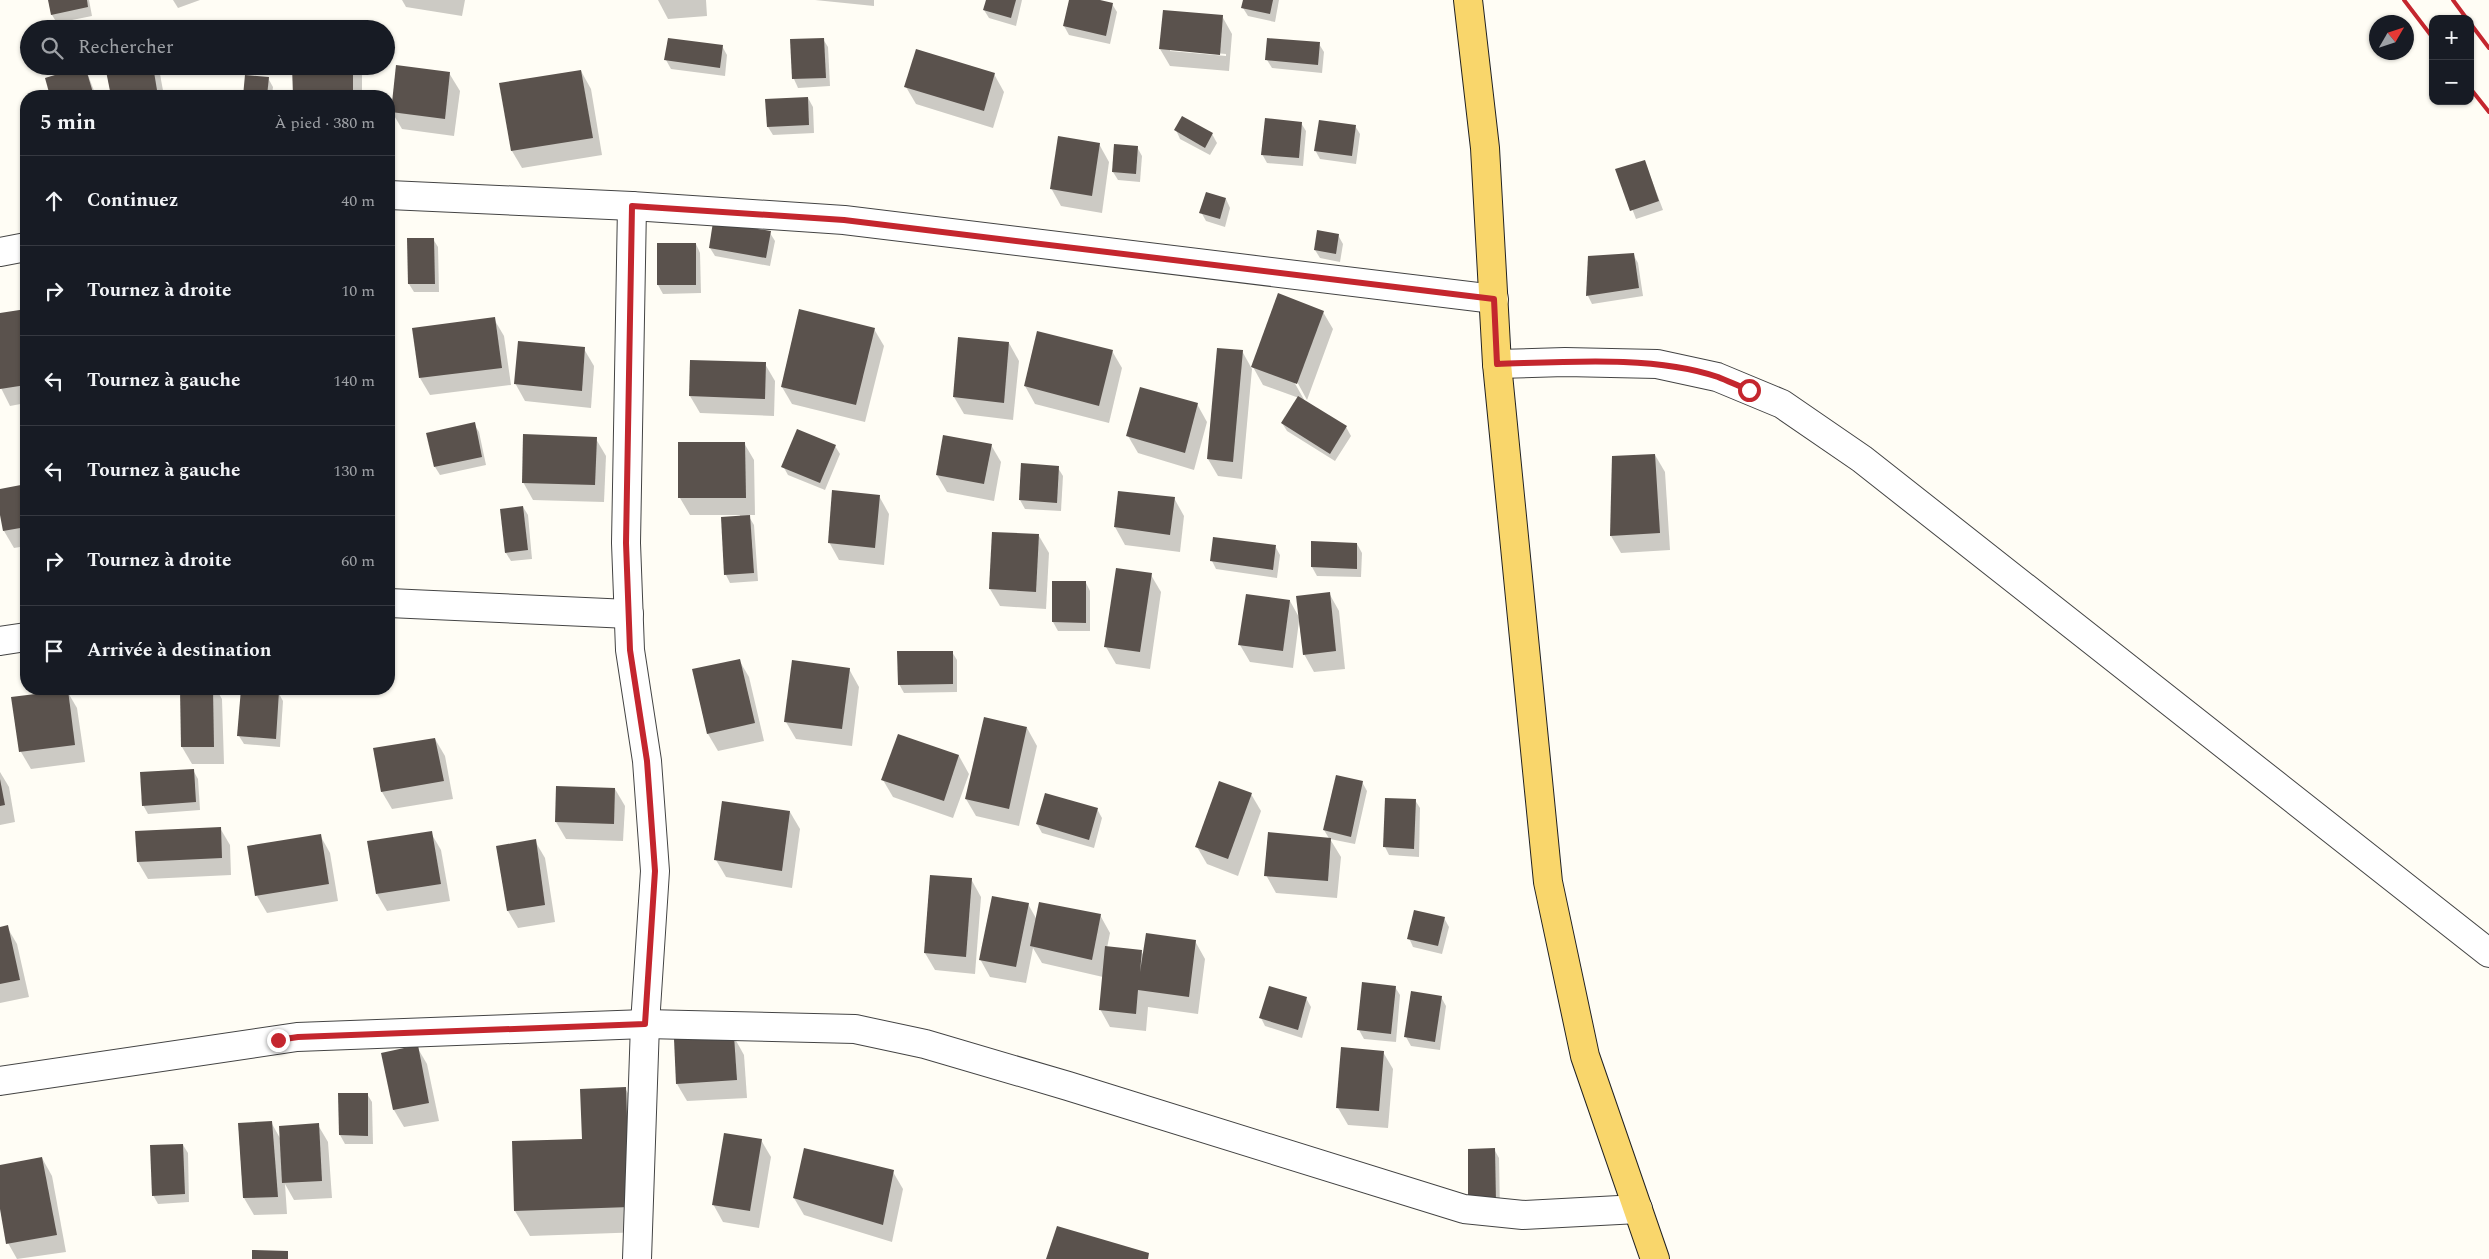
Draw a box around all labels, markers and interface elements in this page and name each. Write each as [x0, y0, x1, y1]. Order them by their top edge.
north arrow [2369, 15, 2414, 60]
map controls [2429, 15, 2474, 105]
button: + [2429, 15, 2474, 60]
search box [20, 20, 395, 75]
text: Rechercher [78, 33, 174, 62]
icon: search [38, 34, 66, 62]
button: − [2429, 60, 2474, 105]
text: 5 min [40, 107, 96, 139]
text: À pied · 380 m [274, 111, 375, 135]
text: Continuez [87, 186, 178, 215]
icon: ahead [40, 187, 68, 215]
text: 40 m [341, 189, 375, 213]
text: Tournez à droite [87, 276, 231, 305]
icon: right [40, 277, 68, 305]
text: 10 m [341, 279, 375, 303]
text: Tournez à gauche [87, 366, 240, 395]
icon: left [40, 367, 68, 395]
text: 140 m [333, 369, 375, 393]
route start [1738, 379, 1761, 402]
text: Tournez à gauche [87, 456, 240, 485]
icon: left [40, 457, 68, 485]
text: 130 m [333, 459, 375, 483]
text: Tournez à droite [87, 546, 231, 575]
icon: right [40, 547, 68, 575]
text: 60 m [341, 549, 375, 573]
text: Arrivée à destination [87, 636, 271, 665]
icon: arrive [40, 637, 68, 665]
route end [267, 1029, 290, 1052]

